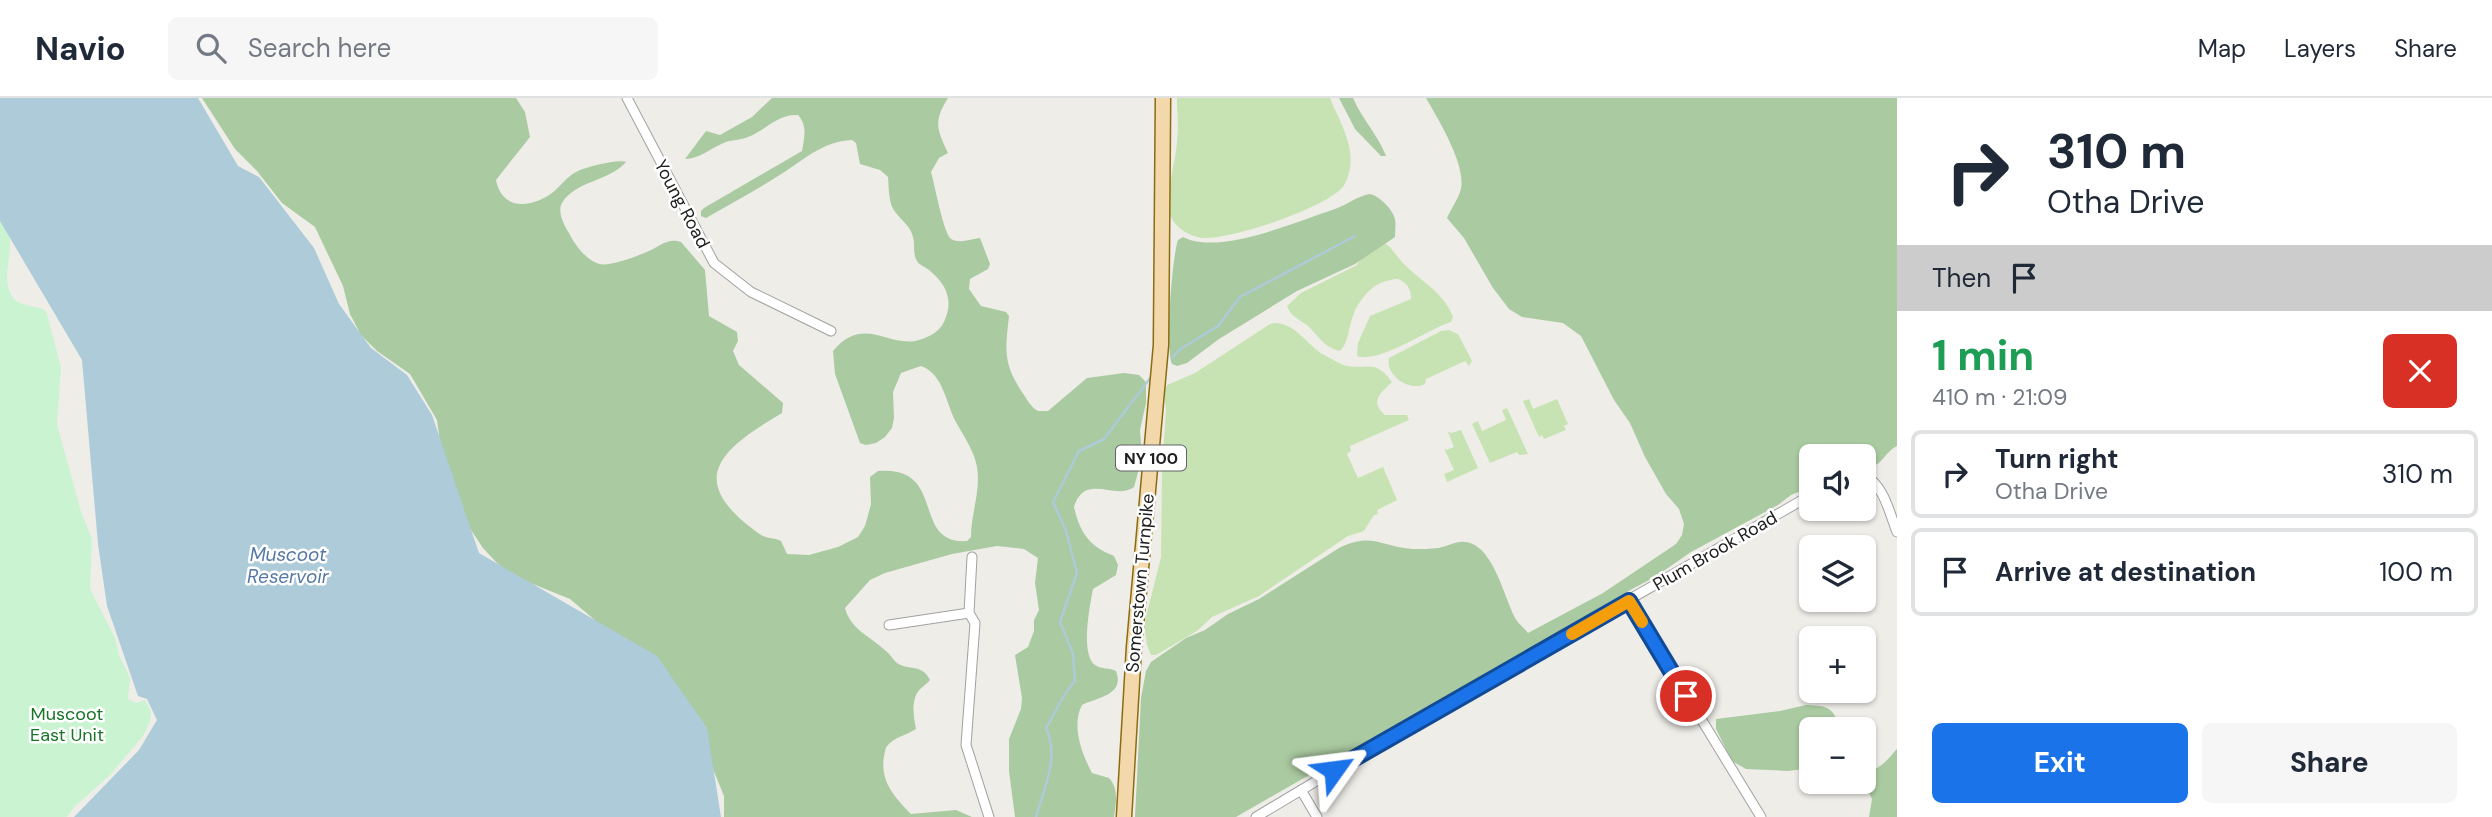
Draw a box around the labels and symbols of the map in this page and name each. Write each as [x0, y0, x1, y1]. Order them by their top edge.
street label: Young Road [649, 156, 715, 252]
road number: NY 100 [1116, 446, 1186, 470]
street label: Somerstown Turnpike [1120, 493, 1160, 673]
street label: Plum Brook Road [1648, 506, 1782, 596]
water label: Muscoot Reservoir [247, 542, 330, 589]
pin [1656, 666, 1716, 726]
park label: Muscoot East Unit [30, 702, 104, 747]
position arrow [1297, 733, 1371, 807]

